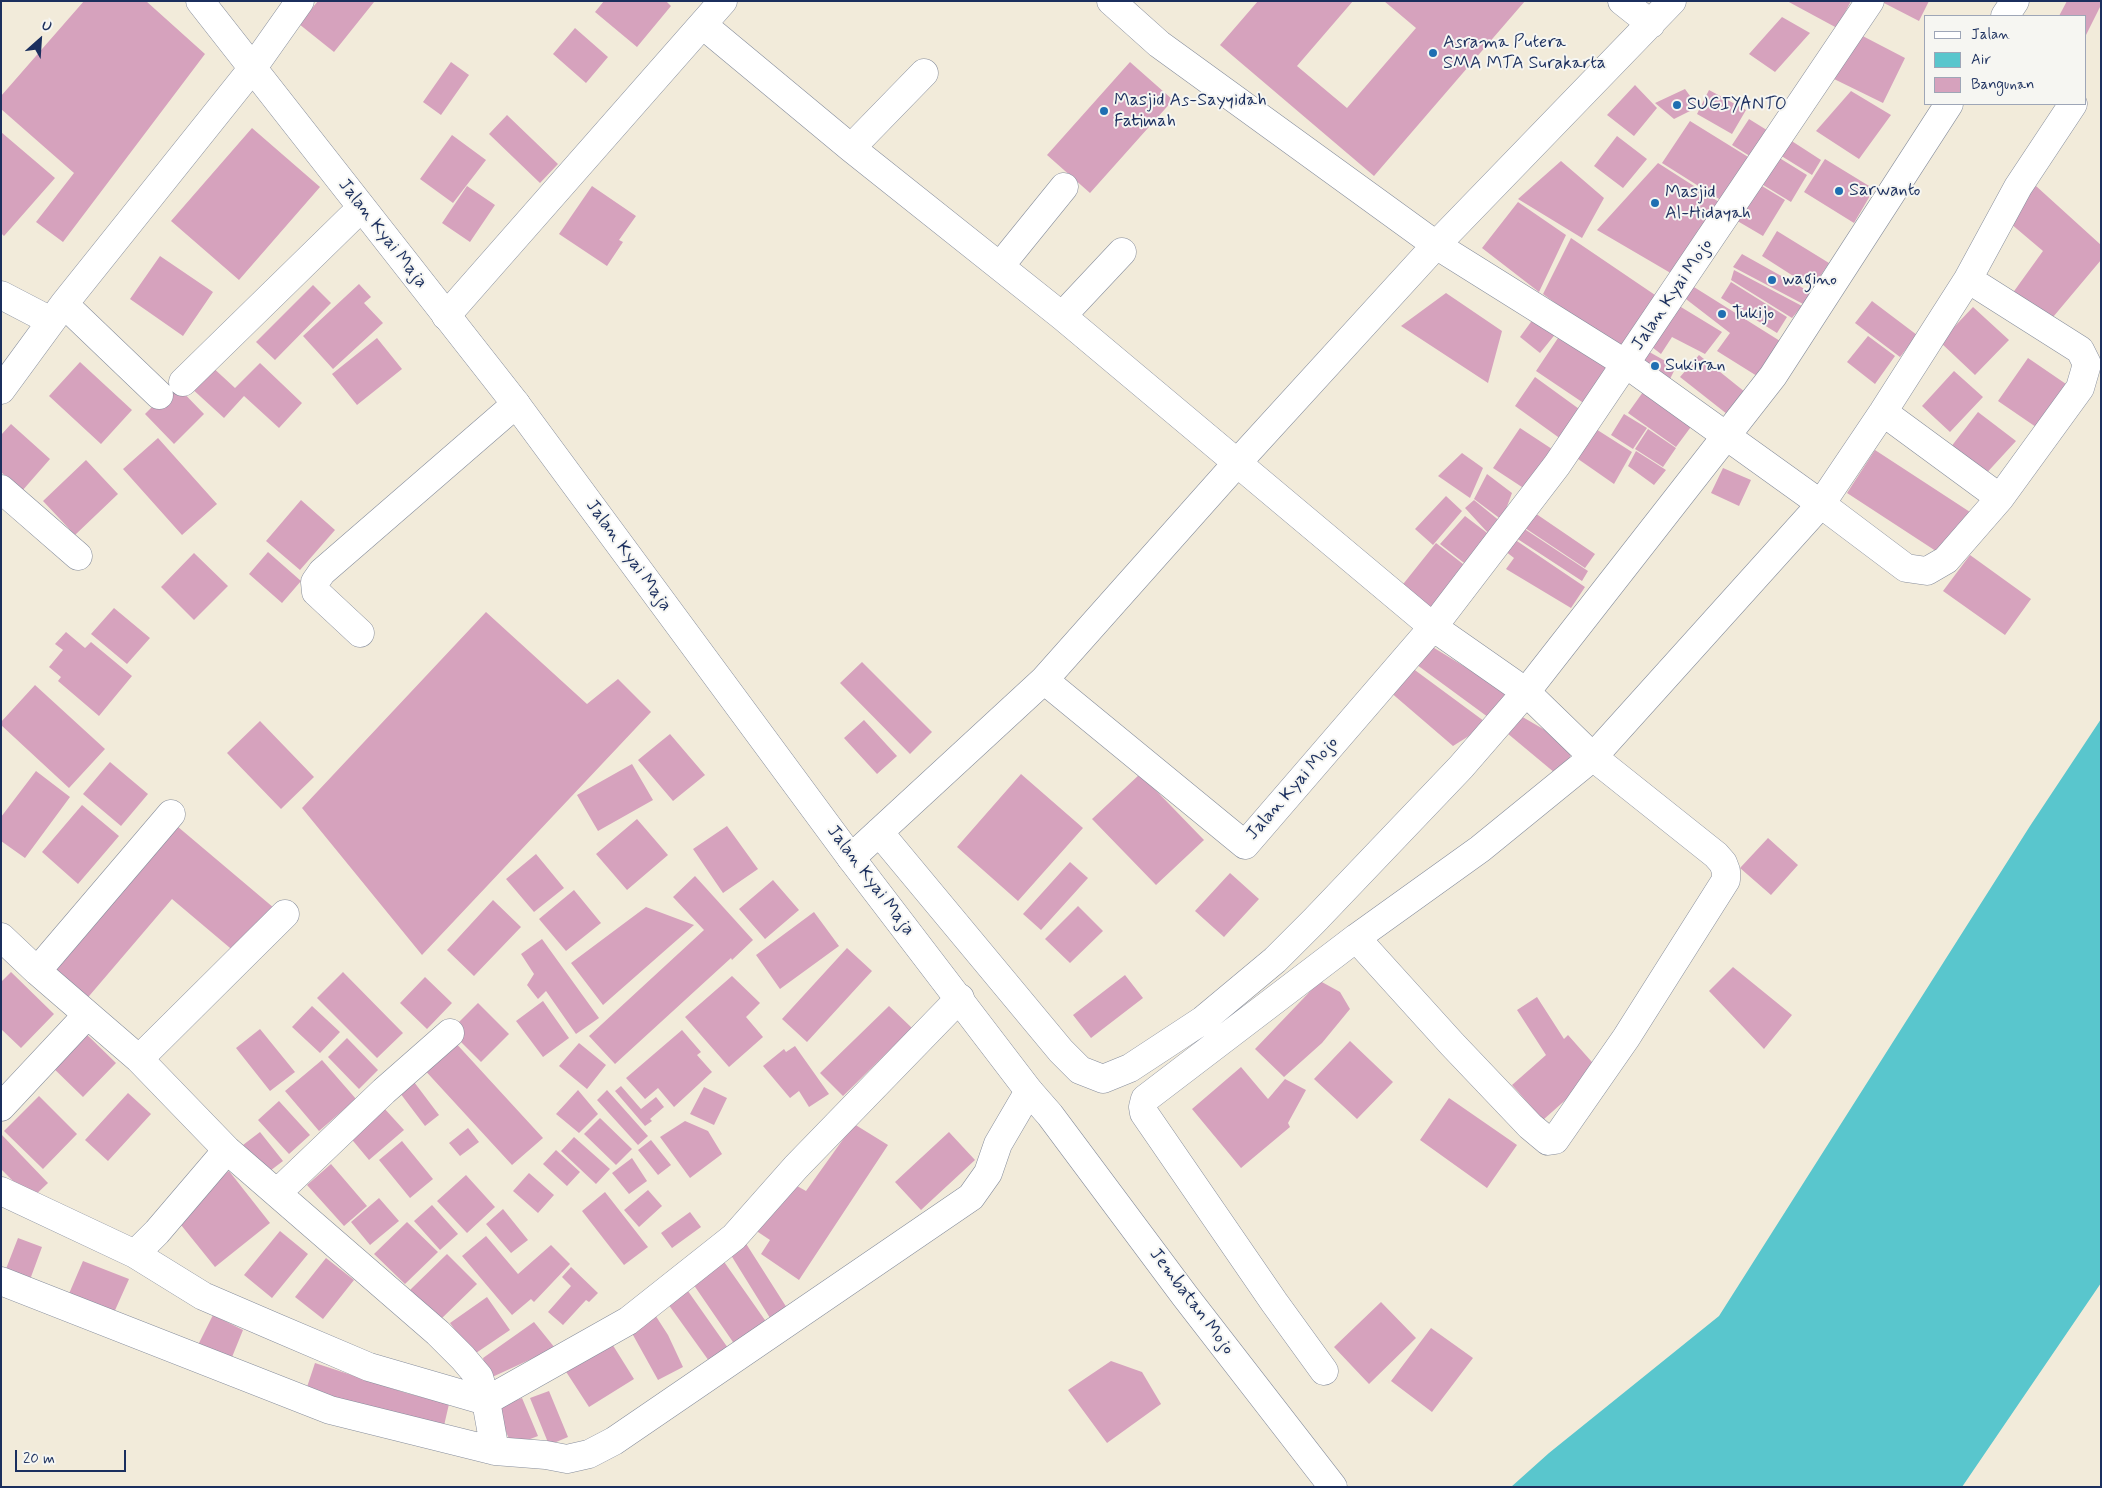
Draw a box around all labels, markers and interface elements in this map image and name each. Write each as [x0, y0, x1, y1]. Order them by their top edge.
north arrow [15, 15, 65, 65]
legend [1924, 15, 2087, 105]
text: U [39, 16, 55, 37]
text: Jalan [1971, 25, 2010, 45]
place label: Asrama Putera SMA MTA Surakarta [1443, 32, 1606, 74]
marker: Asrama Putera SMA MTA Surakarta [1427, 47, 1439, 59]
text: Air [1971, 50, 1991, 70]
text: Bangunan [1971, 75, 2034, 95]
place label: Masjid As-Sayyidah Fatimah [1114, 90, 1267, 132]
place label: SUGIYANTO [1687, 94, 1787, 116]
marker: SUGIYANTO [1671, 99, 1683, 111]
marker: Masjid As-Sayyidah Fatimah [1098, 105, 1110, 117]
street label: Jalan Kyai Maja [333, 175, 431, 293]
place label: Sarwanto [1849, 180, 1920, 202]
place label: Masjid Al-Hidayah [1665, 182, 1751, 224]
marker: Sarwanto [1833, 185, 1845, 197]
marker: Masjid Al-Hidayah [1649, 197, 1661, 209]
street label: Jalan Kyai Mojo [1628, 235, 1718, 355]
place label: wagino [1782, 269, 1837, 291]
marker: wagino [1766, 274, 1778, 286]
place label: Tukijo [1732, 303, 1774, 325]
marker: Tukijo [1716, 308, 1728, 320]
place label: Sukiran [1665, 355, 1725, 377]
marker: Sukiran [1649, 360, 1661, 372]
street label: Jalan Kyai Maja [580, 496, 676, 616]
street label: Jalan Kyai Mojo [1242, 733, 1344, 845]
street label: Jalan Kyai Maja [821, 821, 919, 941]
street label: Jembatan Mojo [1144, 1244, 1238, 1360]
scale bar [18, 1440, 129, 1472]
text: 20 m [23, 1449, 55, 1469]

